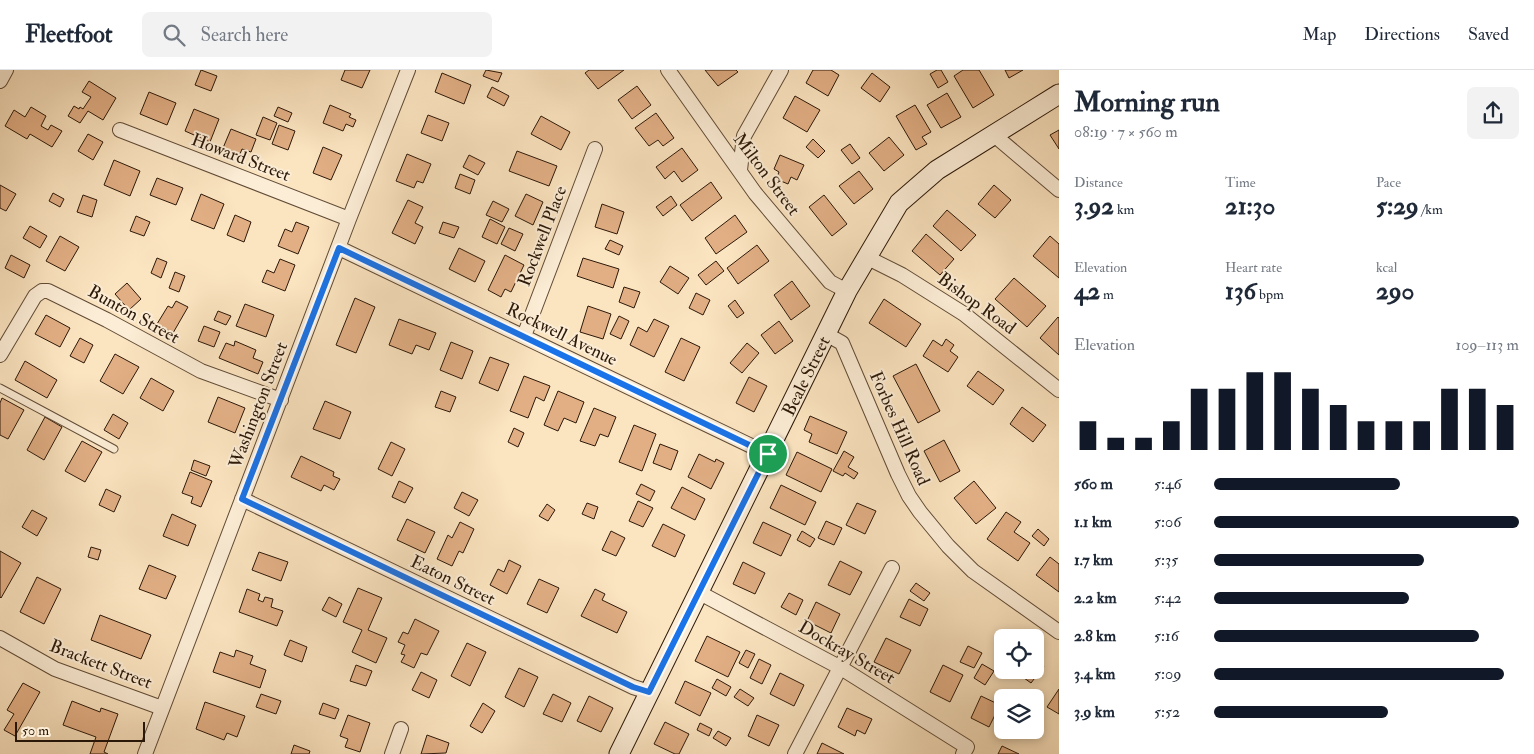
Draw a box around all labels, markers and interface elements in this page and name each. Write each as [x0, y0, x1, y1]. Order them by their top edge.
search box [142, 12, 492, 57]
text: Fleetfoot [25, 19, 112, 50]
icon: search [160, 21, 188, 49]
text: Search here [200, 23, 288, 47]
text: Map [1303, 23, 1336, 46]
text: Directions [1364, 23, 1440, 46]
text: Saved [1468, 23, 1509, 46]
text: Morning run [1074, 85, 1220, 120]
button: share [1467, 87, 1519, 139]
text: 08:19 · 7 × 560 m [1074, 122, 1178, 142]
street label: Howard Street [188, 128, 294, 187]
street label: Milton Street [728, 128, 805, 220]
text: Distance [1074, 174, 1123, 191]
text: Time [1225, 174, 1256, 191]
text: Pace [1376, 174, 1401, 191]
street label: Rockwell Place [513, 182, 572, 290]
text: 3.92 [1074, 191, 1114, 222]
text: 21:30 [1225, 191, 1275, 222]
text: 5:29 [1376, 191, 1419, 222]
text: km [1114, 201, 1134, 218]
text: /km [1419, 201, 1443, 218]
text: Elevation [1074, 259, 1127, 276]
text: Heart rate [1225, 259, 1282, 276]
text: kcal [1376, 259, 1397, 276]
street label: Bishop Road [933, 267, 1020, 340]
text: 42 [1074, 276, 1100, 307]
text: 136 [1225, 276, 1256, 307]
text: 290 [1376, 276, 1414, 307]
street label: Bunton Street [84, 280, 184, 349]
text: m [1100, 286, 1114, 303]
text: bpm [1256, 286, 1284, 303]
street label: Rockwell Avenue [502, 298, 622, 371]
street label: Beale Street [777, 332, 836, 420]
text: Elevation [1074, 335, 1135, 355]
text: 109–113 m [1456, 335, 1519, 355]
street label: Washington Street [223, 339, 293, 473]
street label: Forbes Hill Road [864, 367, 935, 489]
pin [747, 433, 789, 475]
icon: arrive [754, 440, 782, 468]
text: 560 m [1074, 474, 1113, 494]
text: 5:46 [1154, 474, 1182, 494]
text: 1.1 km [1074, 512, 1112, 532]
text: 5:06 [1154, 512, 1181, 532]
street label: Eaton Street [407, 550, 499, 611]
text: 1.7 km [1074, 550, 1113, 570]
text: 5:35 [1154, 550, 1178, 570]
text: 2.2 km [1074, 588, 1117, 608]
text: 5:42 [1154, 588, 1182, 608]
street label: Dockray Street [794, 615, 900, 690]
text: 2.8 km [1074, 626, 1116, 646]
text: 5:16 [1154, 626, 1179, 646]
map controls [994, 629, 1044, 739]
button: locate [994, 629, 1044, 679]
street label: Brackett Street [46, 634, 155, 695]
text: 3.4 km [1074, 664, 1116, 684]
text: 5:09 [1154, 664, 1181, 684]
button: layers [994, 689, 1044, 739]
text: 3.9 km [1074, 702, 1115, 722]
text: 5:52 [1154, 702, 1180, 722]
scale bar [15, 719, 145, 742]
text: 50 m [22, 722, 49, 739]

